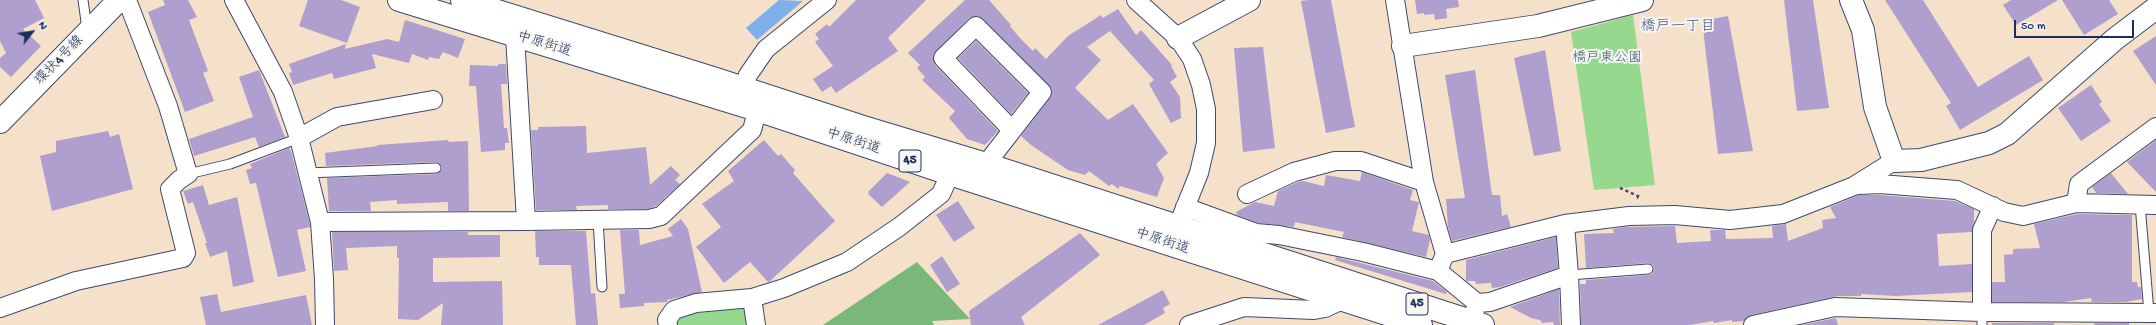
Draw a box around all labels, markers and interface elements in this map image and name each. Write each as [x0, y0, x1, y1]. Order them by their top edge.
north arrow [12, 12, 52, 52]
scale bar [2016, 12, 2136, 38]
district label: 橋戸一丁目 [1641, 19, 1715, 37]
text: N [35, 20, 49, 32]
text: 50 m [2021, 20, 2046, 34]
street label: 中原街道 [515, 29, 573, 61]
street label: 環状4号線 [32, 33, 88, 89]
park label: 橋戸東公園 [1572, 51, 1642, 67]
street label: 中原街道 [824, 125, 882, 159]
road number: 45 [899, 150, 921, 172]
street label: 中原街道 [1133, 225, 1191, 259]
road number: 45 [1406, 293, 1428, 315]

